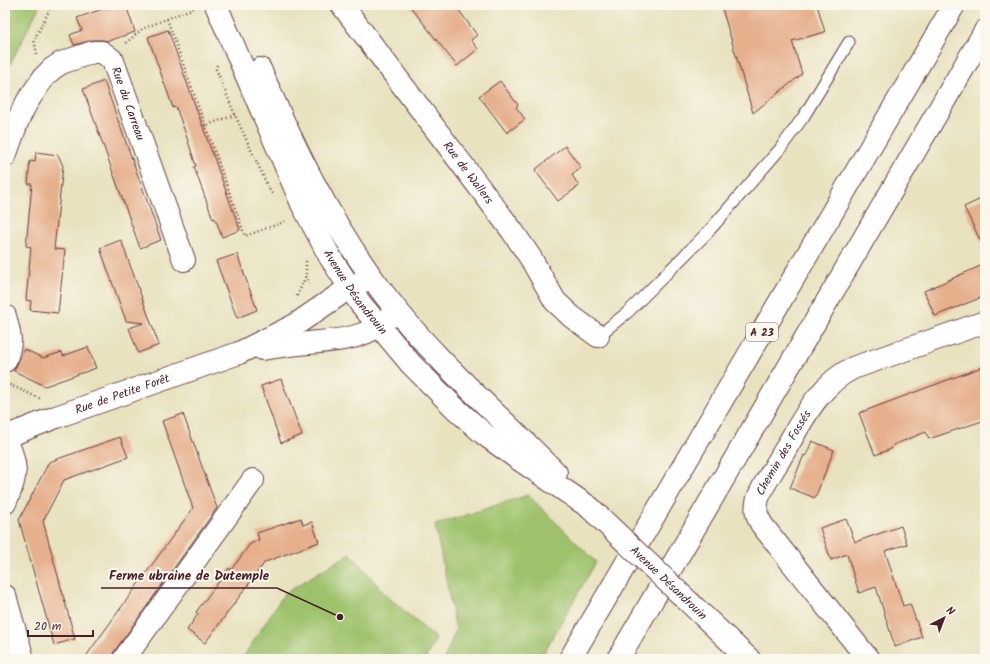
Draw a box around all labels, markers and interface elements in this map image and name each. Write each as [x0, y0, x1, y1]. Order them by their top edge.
street label: Rue du Carreau [106, 64, 150, 143]
street label: Rue de Wallers [438, 137, 498, 209]
street label: Avenue Désandrouin [318, 246, 392, 339]
road number: A 23 [746, 323, 778, 341]
street label: Rue de Petite Forêt [72, 369, 173, 420]
street label: Chemin des Fossés [751, 406, 816, 499]
street label: Avenue Désandrouin [625, 542, 711, 625]
callout: Ferme ubraine de Dutemple [101, 563, 277, 588]
text: Ferme ubraine de Dutemple [109, 566, 270, 587]
north arrow [924, 598, 964, 638]
text: N [941, 602, 959, 620]
scale bar [28, 612, 93, 638]
text: 20 m [34, 617, 62, 636]

